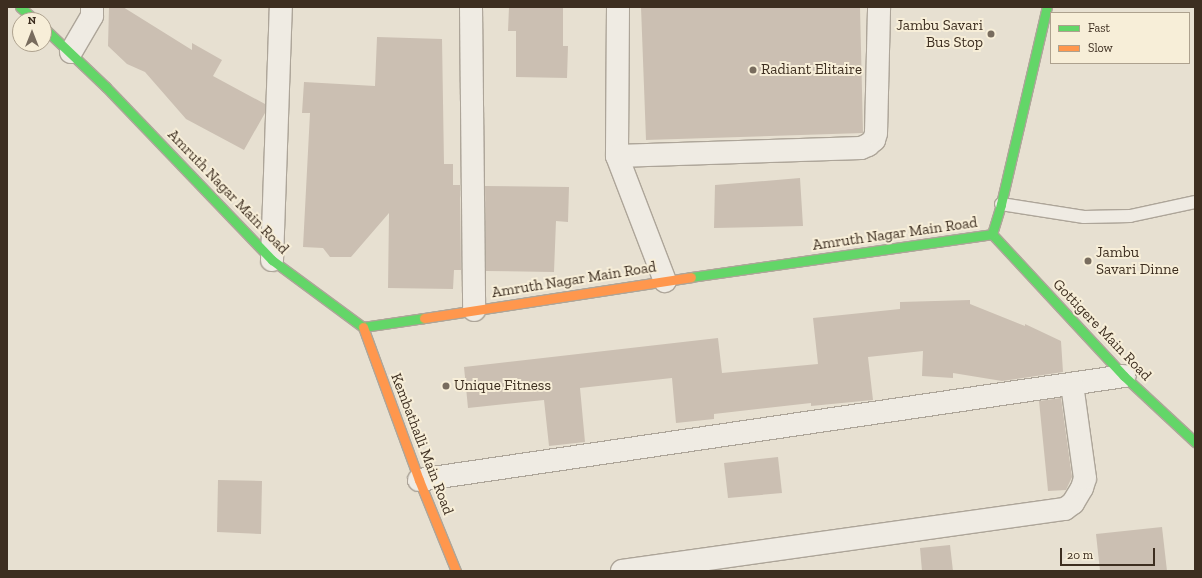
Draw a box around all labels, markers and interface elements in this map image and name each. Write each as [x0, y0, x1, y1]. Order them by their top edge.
north arrow [12, 12, 52, 52]
legend [1050, 12, 1190, 64]
text: N [28, 14, 36, 27]
place label: Jambu Savari Bus Stop [896, 16, 983, 51]
text: Fast [1088, 21, 1110, 35]
marker: Jambu Savari Bus Stop [986, 29, 996, 39]
text: Slow [1088, 41, 1113, 55]
place label: Radiant Elitaire [761, 61, 862, 79]
marker: Radiant Elitaire [748, 65, 758, 75]
street label: Amruth Nagar Main Road [164, 126, 292, 258]
street label: Amruth Nagar Main Road [811, 213, 979, 255]
place label: Jambu Savari Dinne [1096, 243, 1179, 278]
marker: Jambu Savari Dinne [1083, 256, 1093, 266]
street label: Amruth Nagar Main Road [490, 258, 658, 302]
street label: Gottigere Main Road [1049, 275, 1155, 385]
street label: Kembathalli Main Road [387, 371, 457, 517]
place label: Unique Fitness [454, 377, 551, 395]
marker: Unique Fitness [441, 381, 451, 391]
scale bar [1062, 540, 1157, 566]
text: 20 m [1067, 548, 1093, 562]

